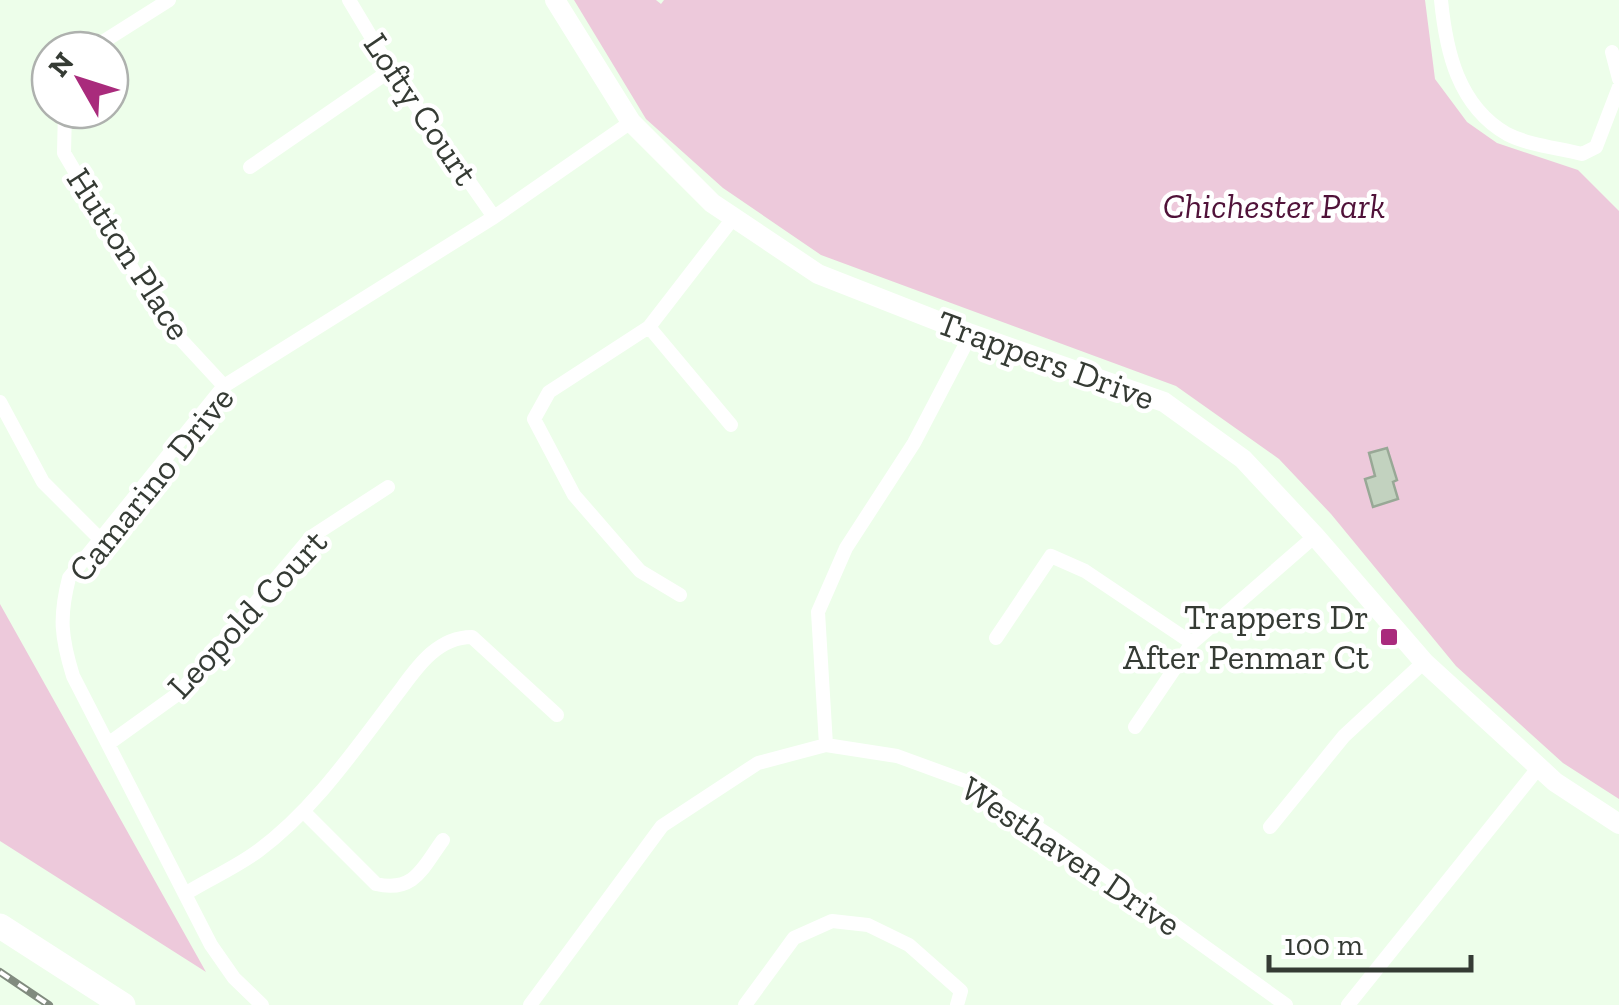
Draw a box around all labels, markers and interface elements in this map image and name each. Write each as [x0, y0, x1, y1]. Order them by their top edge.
street label: Lofty Court [355, 25, 487, 193]
north arrow [30, 30, 130, 130]
text: N [41, 46, 80, 83]
street label: Hutton Place [58, 160, 200, 348]
park label: Chichester Park [1163, 185, 1385, 227]
street label: Trappers Drive [932, 301, 1160, 419]
street label: Camarino Drive [59, 378, 243, 590]
street label: Leopold Court [158, 521, 336, 707]
place label: Trappers Dr After Penmar Ct [1123, 596, 1369, 678]
marker: Trappers Dr After Penmar Ct [1378, 626, 1400, 648]
street label: Westhaven Drive [953, 767, 1189, 945]
scale bar [1269, 910, 1472, 972]
text: 100 m [1284, 927, 1363, 963]

